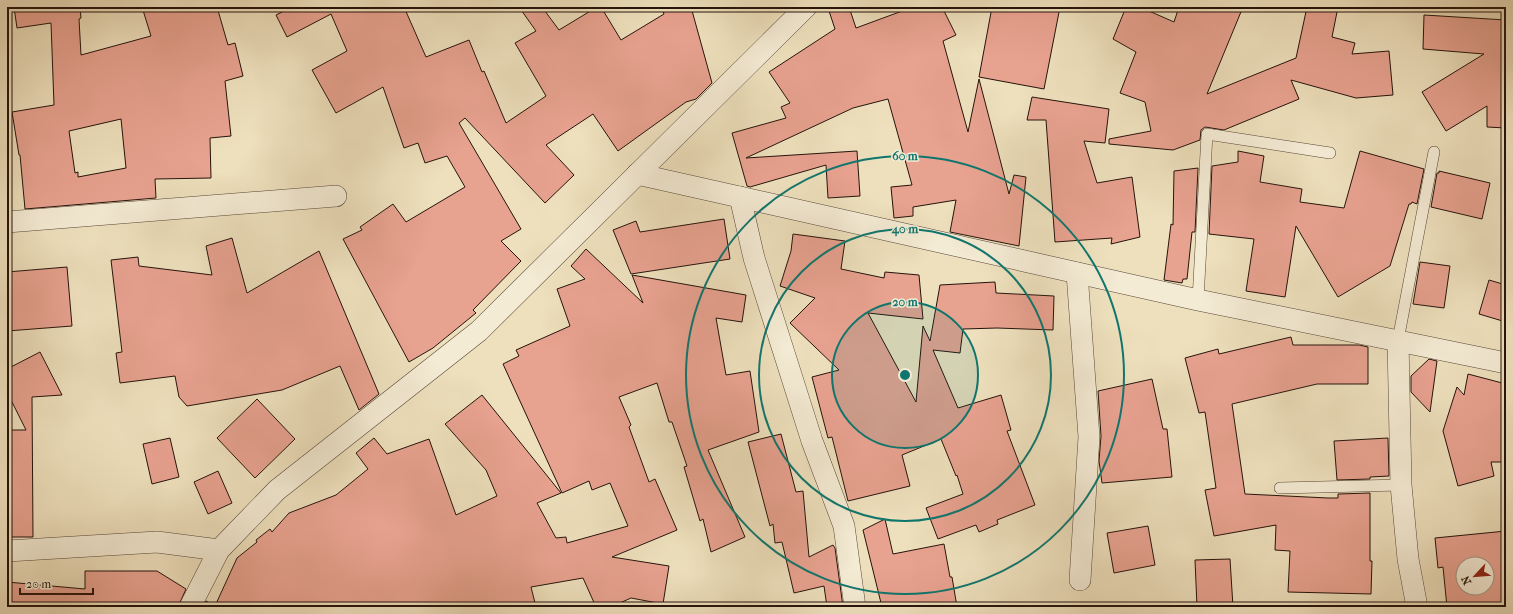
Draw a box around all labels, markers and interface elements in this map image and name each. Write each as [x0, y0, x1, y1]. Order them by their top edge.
text: 60 m [892, 149, 919, 163]
text: 40 m [891, 222, 919, 237]
text: 20 m [892, 295, 919, 309]
centre of rings [898, 368, 912, 382]
north arrow [1455, 556, 1495, 596]
scale bar [20, 570, 93, 596]
text: N [1459, 573, 1474, 587]
text: 20 m [26, 577, 51, 591]

